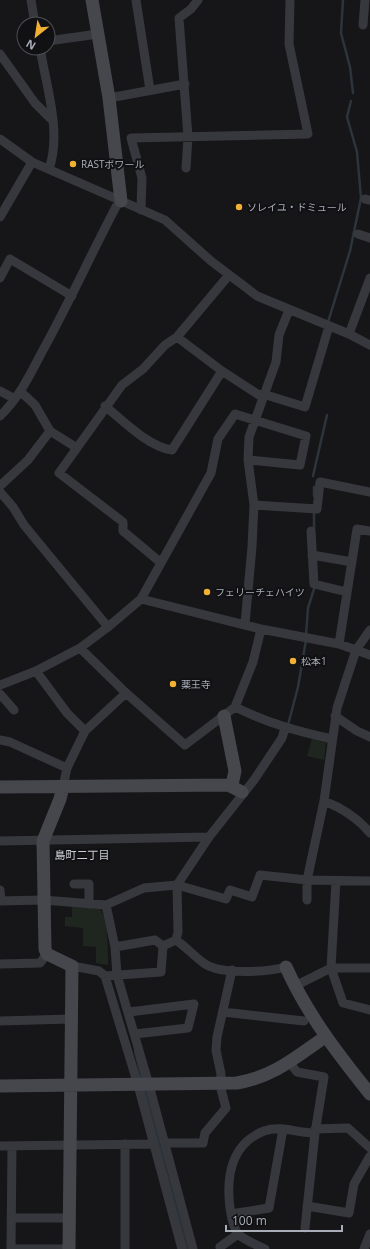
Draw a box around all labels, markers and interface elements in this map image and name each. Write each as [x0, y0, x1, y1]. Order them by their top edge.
north arrow [16, 16, 56, 56]
text: N [23, 36, 38, 54]
place label: RASTポワール [81, 157, 145, 171]
marker: RASTポワール [68, 159, 78, 169]
place label: ソレイユ・ドミュール [247, 200, 347, 214]
marker: ソレイユ・ドミュール [234, 202, 244, 212]
place label: フェリーチェハイツ [215, 585, 305, 599]
marker: フェリーチェハイツ [202, 587, 212, 597]
place label: 松本1 [301, 654, 327, 668]
marker: 松本1 [288, 656, 298, 666]
place label: 薬王寺 [181, 677, 211, 691]
marker: 薬王寺 [168, 679, 178, 689]
district label: 島町二丁目 [55, 847, 110, 862]
scale bar [226, 1207, 342, 1233]
text: 100 m [232, 1212, 267, 1229]

